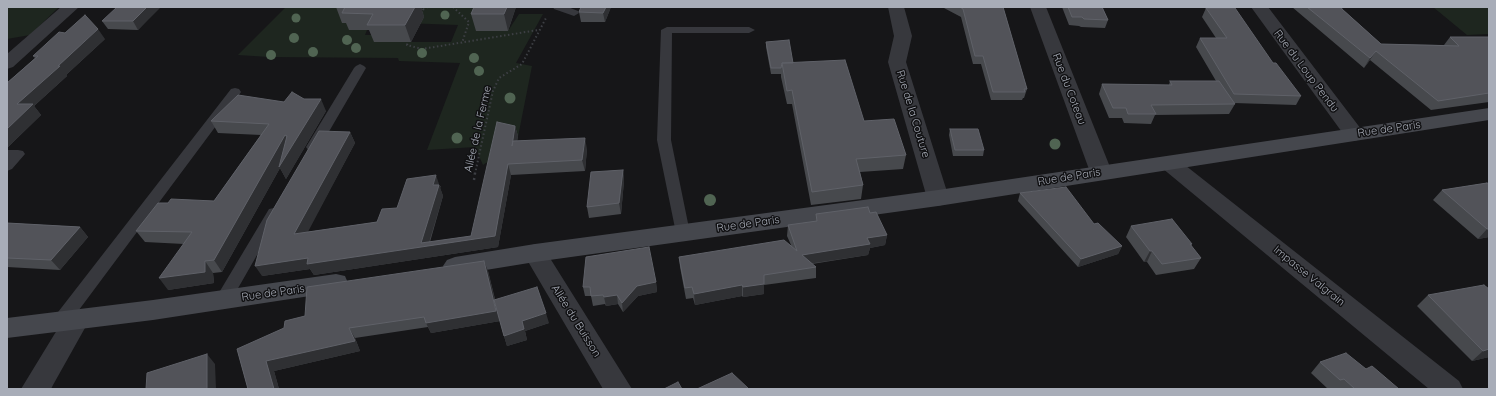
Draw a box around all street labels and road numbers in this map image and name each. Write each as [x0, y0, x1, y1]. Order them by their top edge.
street label: Rue du Loup Pendu [1271, 27, 1341, 115]
street label: Rue du Coteau [1049, 51, 1089, 127]
street label: Rue de la Couture [893, 69, 933, 159]
street label: Allée de la Ferme [462, 84, 494, 174]
street label: Rue de Paris [1357, 118, 1421, 140]
street label: Rue de Paris [1037, 166, 1101, 188]
street label: Rue de Paris [716, 213, 780, 235]
street label: Impasse Valgrain [1271, 243, 1347, 309]
street label: Rue de Paris [241, 282, 305, 304]
street label: Allée du Buisson [548, 282, 604, 360]

